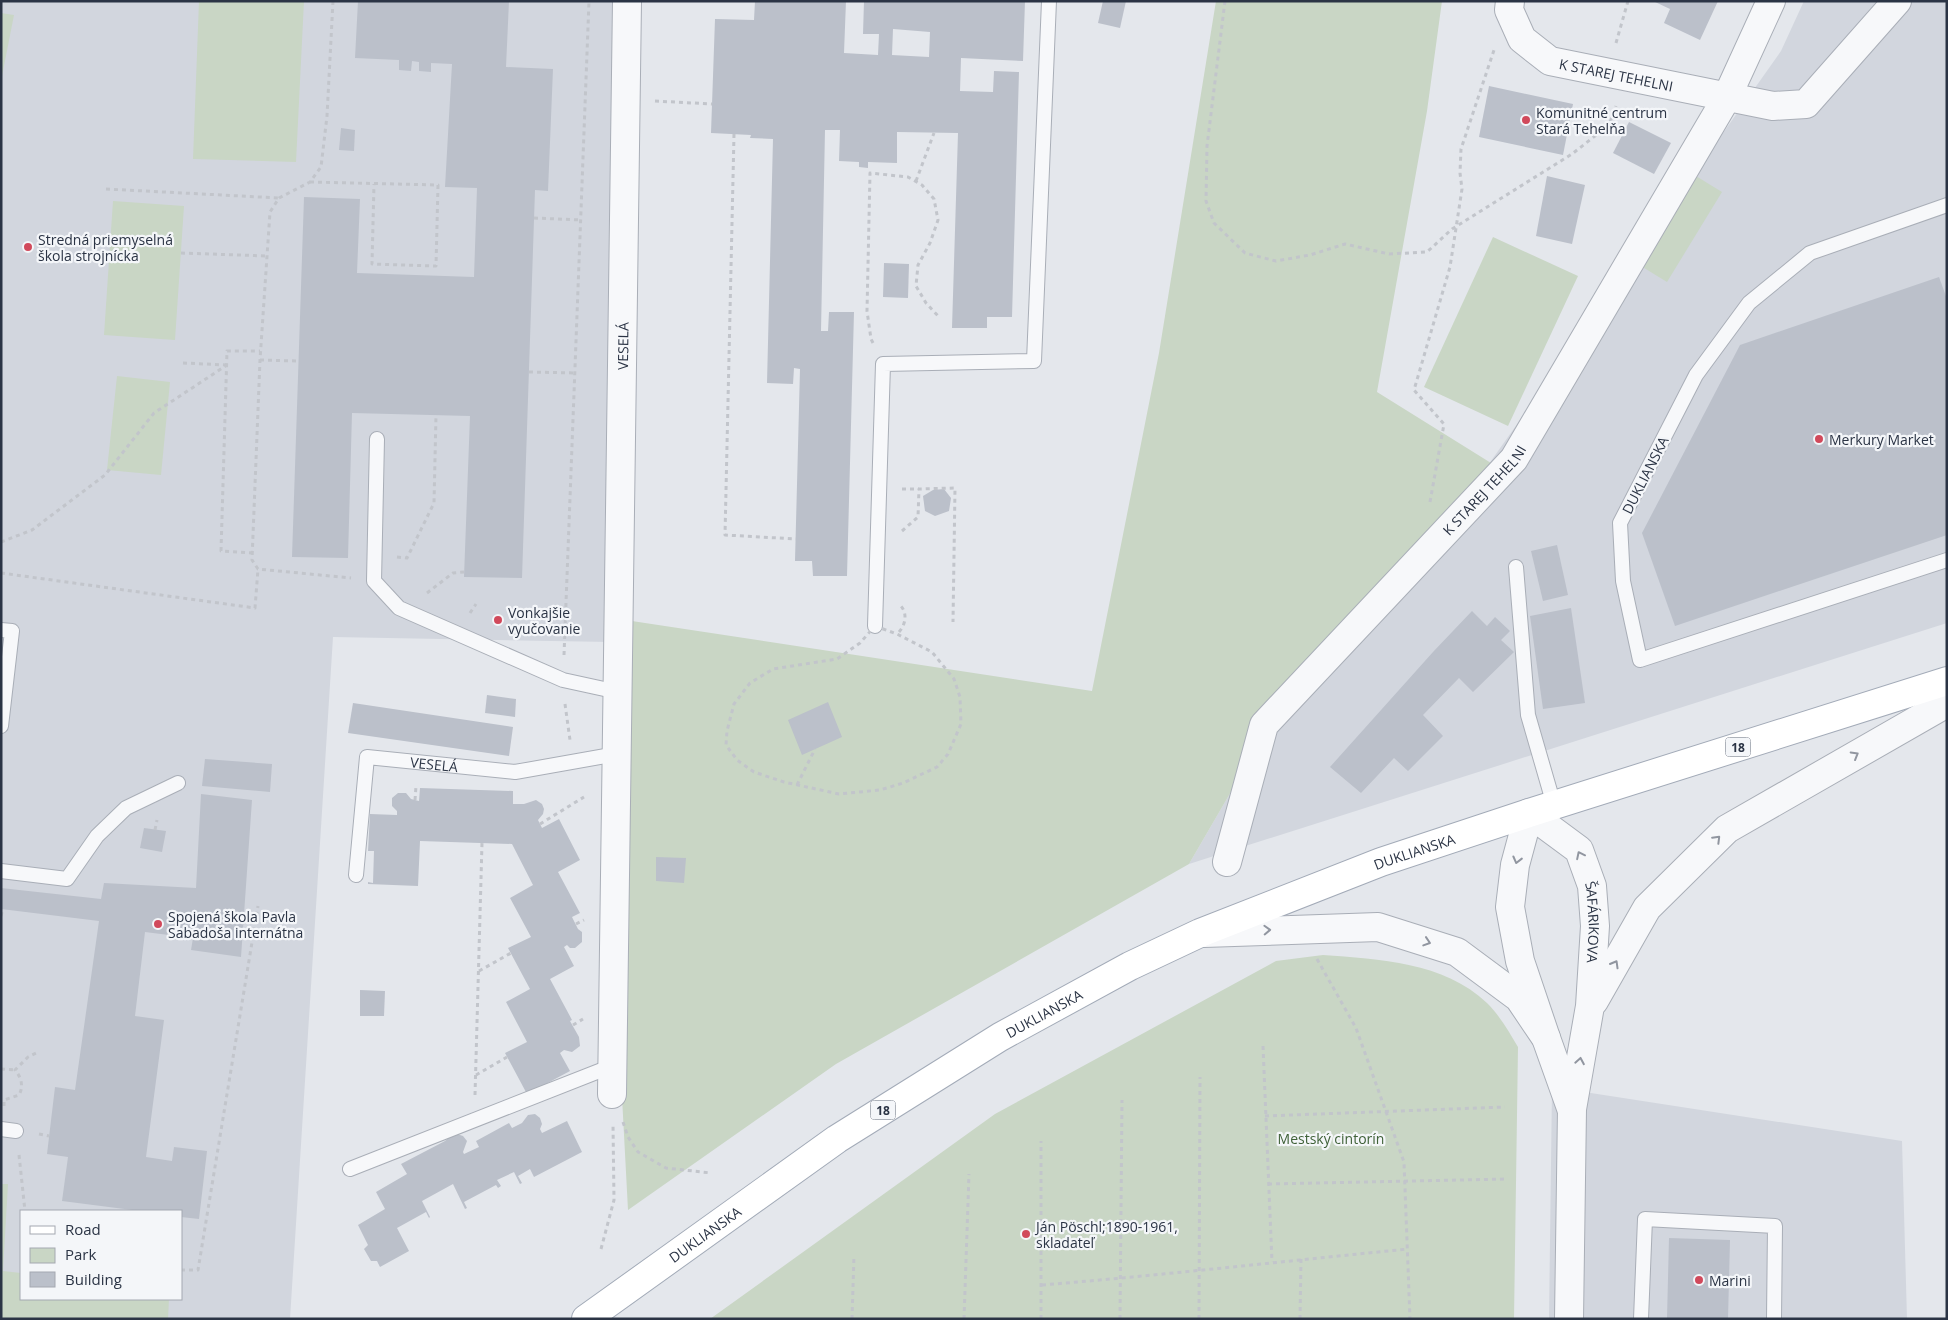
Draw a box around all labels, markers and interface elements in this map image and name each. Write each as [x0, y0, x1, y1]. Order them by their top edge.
street label: K STAREJ TEHELNI [1558, 54, 1675, 95]
place label: Komunitné centrum Stará Tehelňa [1536, 103, 1667, 138]
marker: Komunitné centrum Stará Tehelňa [1520, 114, 1532, 126]
place label: Stredná priemyselná škola strojnícka [38, 230, 173, 265]
marker: Stredná priemyselná škola strojnícka [22, 241, 34, 253]
street label: VESELÁ [612, 322, 632, 370]
place label: Merkury Market [1829, 430, 1934, 449]
street label: DUKLIANSKA [1617, 433, 1673, 517]
marker: Merkury Market [1813, 433, 1825, 445]
street label: K STAREJ TEHELNI [1438, 441, 1530, 539]
place label: Vonkajšie vyučovanie [508, 603, 581, 638]
marker: Vonkajšie vyučovanie [492, 614, 504, 626]
road number: 18 [1726, 738, 1750, 756]
one-way arrow [1849, 751, 1858, 761]
street label: VESELÁ [409, 752, 459, 776]
street label: DUKLIANSKA [1371, 829, 1457, 874]
one-way arrow [1711, 836, 1720, 845]
one-way arrow [1576, 852, 1586, 861]
one-way arrow [1512, 855, 1522, 863]
street label: ŠAFÁRIKOVA [1581, 878, 1604, 964]
place label: Spojená škola Pavla Sabadoša internátna [168, 907, 303, 942]
marker: Spojená škola Pavla Sabadoša internátna [152, 918, 164, 930]
one-way arrow [1263, 925, 1271, 936]
one-way arrow [1422, 937, 1430, 947]
one-way arrow [1608, 960, 1618, 969]
street label: DUKLIANSKA [1002, 984, 1086, 1042]
one-way arrow [1575, 1057, 1585, 1065]
road number: 18 [870, 1100, 896, 1120]
park label: Mestský cintorín [1278, 1129, 1384, 1148]
street label: DUKLIANSKA [665, 1201, 745, 1266]
legend [20, 1210, 182, 1300]
place label: Ján Pöschl;1890-1961, skladateľ [1034, 1217, 1178, 1252]
text: Road [65, 1219, 101, 1239]
marker: Ján Pöschl;1890-1961, skladateľ [1020, 1228, 1032, 1240]
text: Park [65, 1244, 96, 1264]
text: Building [65, 1269, 122, 1289]
place label: Marini [1709, 1271, 1751, 1290]
marker: Marini [1693, 1274, 1705, 1286]

